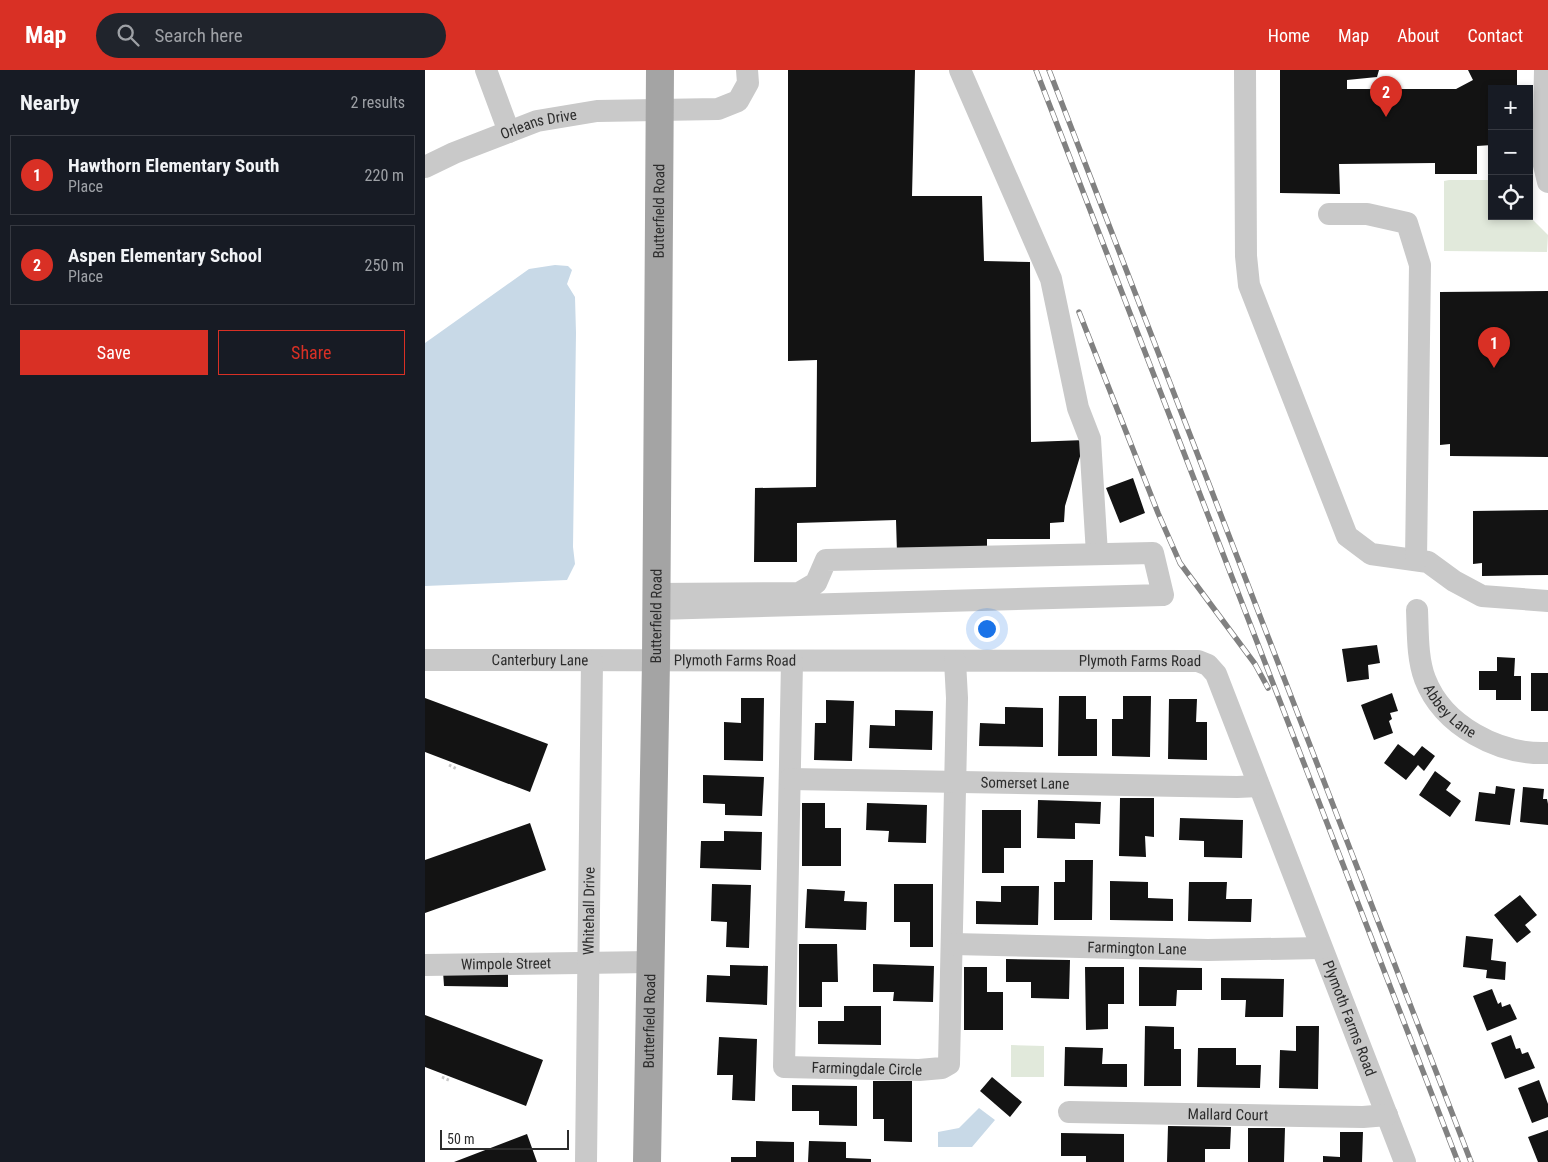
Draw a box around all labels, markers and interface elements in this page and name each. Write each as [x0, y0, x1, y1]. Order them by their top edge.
search box [96, 13, 446, 58]
text: Map [25, 21, 66, 49]
icon: search [114, 21, 142, 49]
text: Search here [154, 24, 243, 47]
text: Home [1268, 25, 1310, 46]
text: Map [1338, 25, 1369, 46]
text: About [1397, 25, 1439, 46]
text: Contact [1467, 25, 1523, 46]
pin: 2 [1370, 76, 1402, 117]
map controls [1488, 85, 1533, 220]
button: + [1488, 85, 1533, 130]
text: Nearby [20, 91, 79, 115]
text: 2 results [350, 93, 405, 112]
street label: Orleans Drive [498, 106, 578, 143]
button: − [1488, 130, 1533, 175]
text: Hawthorn Elementary South [68, 154, 279, 177]
street label: Butterfield Road [650, 164, 668, 259]
text: 1 [33, 166, 41, 185]
text: 220 m [365, 166, 404, 185]
button: locate [1488, 175, 1533, 220]
text: Place [68, 177, 103, 196]
text: Aspen Elementary School [68, 244, 262, 267]
text: 2 [33, 256, 41, 275]
text: 250 m [365, 256, 404, 275]
text: Place [68, 267, 103, 286]
pin: 1 [1478, 327, 1510, 368]
button: Save [20, 330, 208, 375]
button: Share [218, 330, 405, 375]
street label: Butterfield Road [647, 569, 666, 664]
your location [974, 616, 1000, 642]
street label: Canterbury Lane [492, 651, 588, 669]
street label: Plymoth Farms Road [674, 651, 796, 669]
street label: Plymoth Farms Road [1079, 652, 1201, 670]
street label: Abbey Lane [1420, 681, 1479, 742]
street label: Somerset Lane [980, 773, 1069, 793]
street label: Whitehall Drive [579, 867, 599, 955]
street label: Farmington Lane [1087, 938, 1187, 958]
street label: Wimpole Street [461, 954, 551, 974]
street label: Plymoth Farms Road [1319, 958, 1380, 1079]
street label: Butterfield Road [640, 973, 659, 1069]
street label: Farmingdale Circle [811, 1059, 922, 1079]
street label: Mallard Court [1187, 1105, 1268, 1124]
scale bar [440, 1127, 569, 1150]
text: 50 m [447, 1131, 475, 1147]

